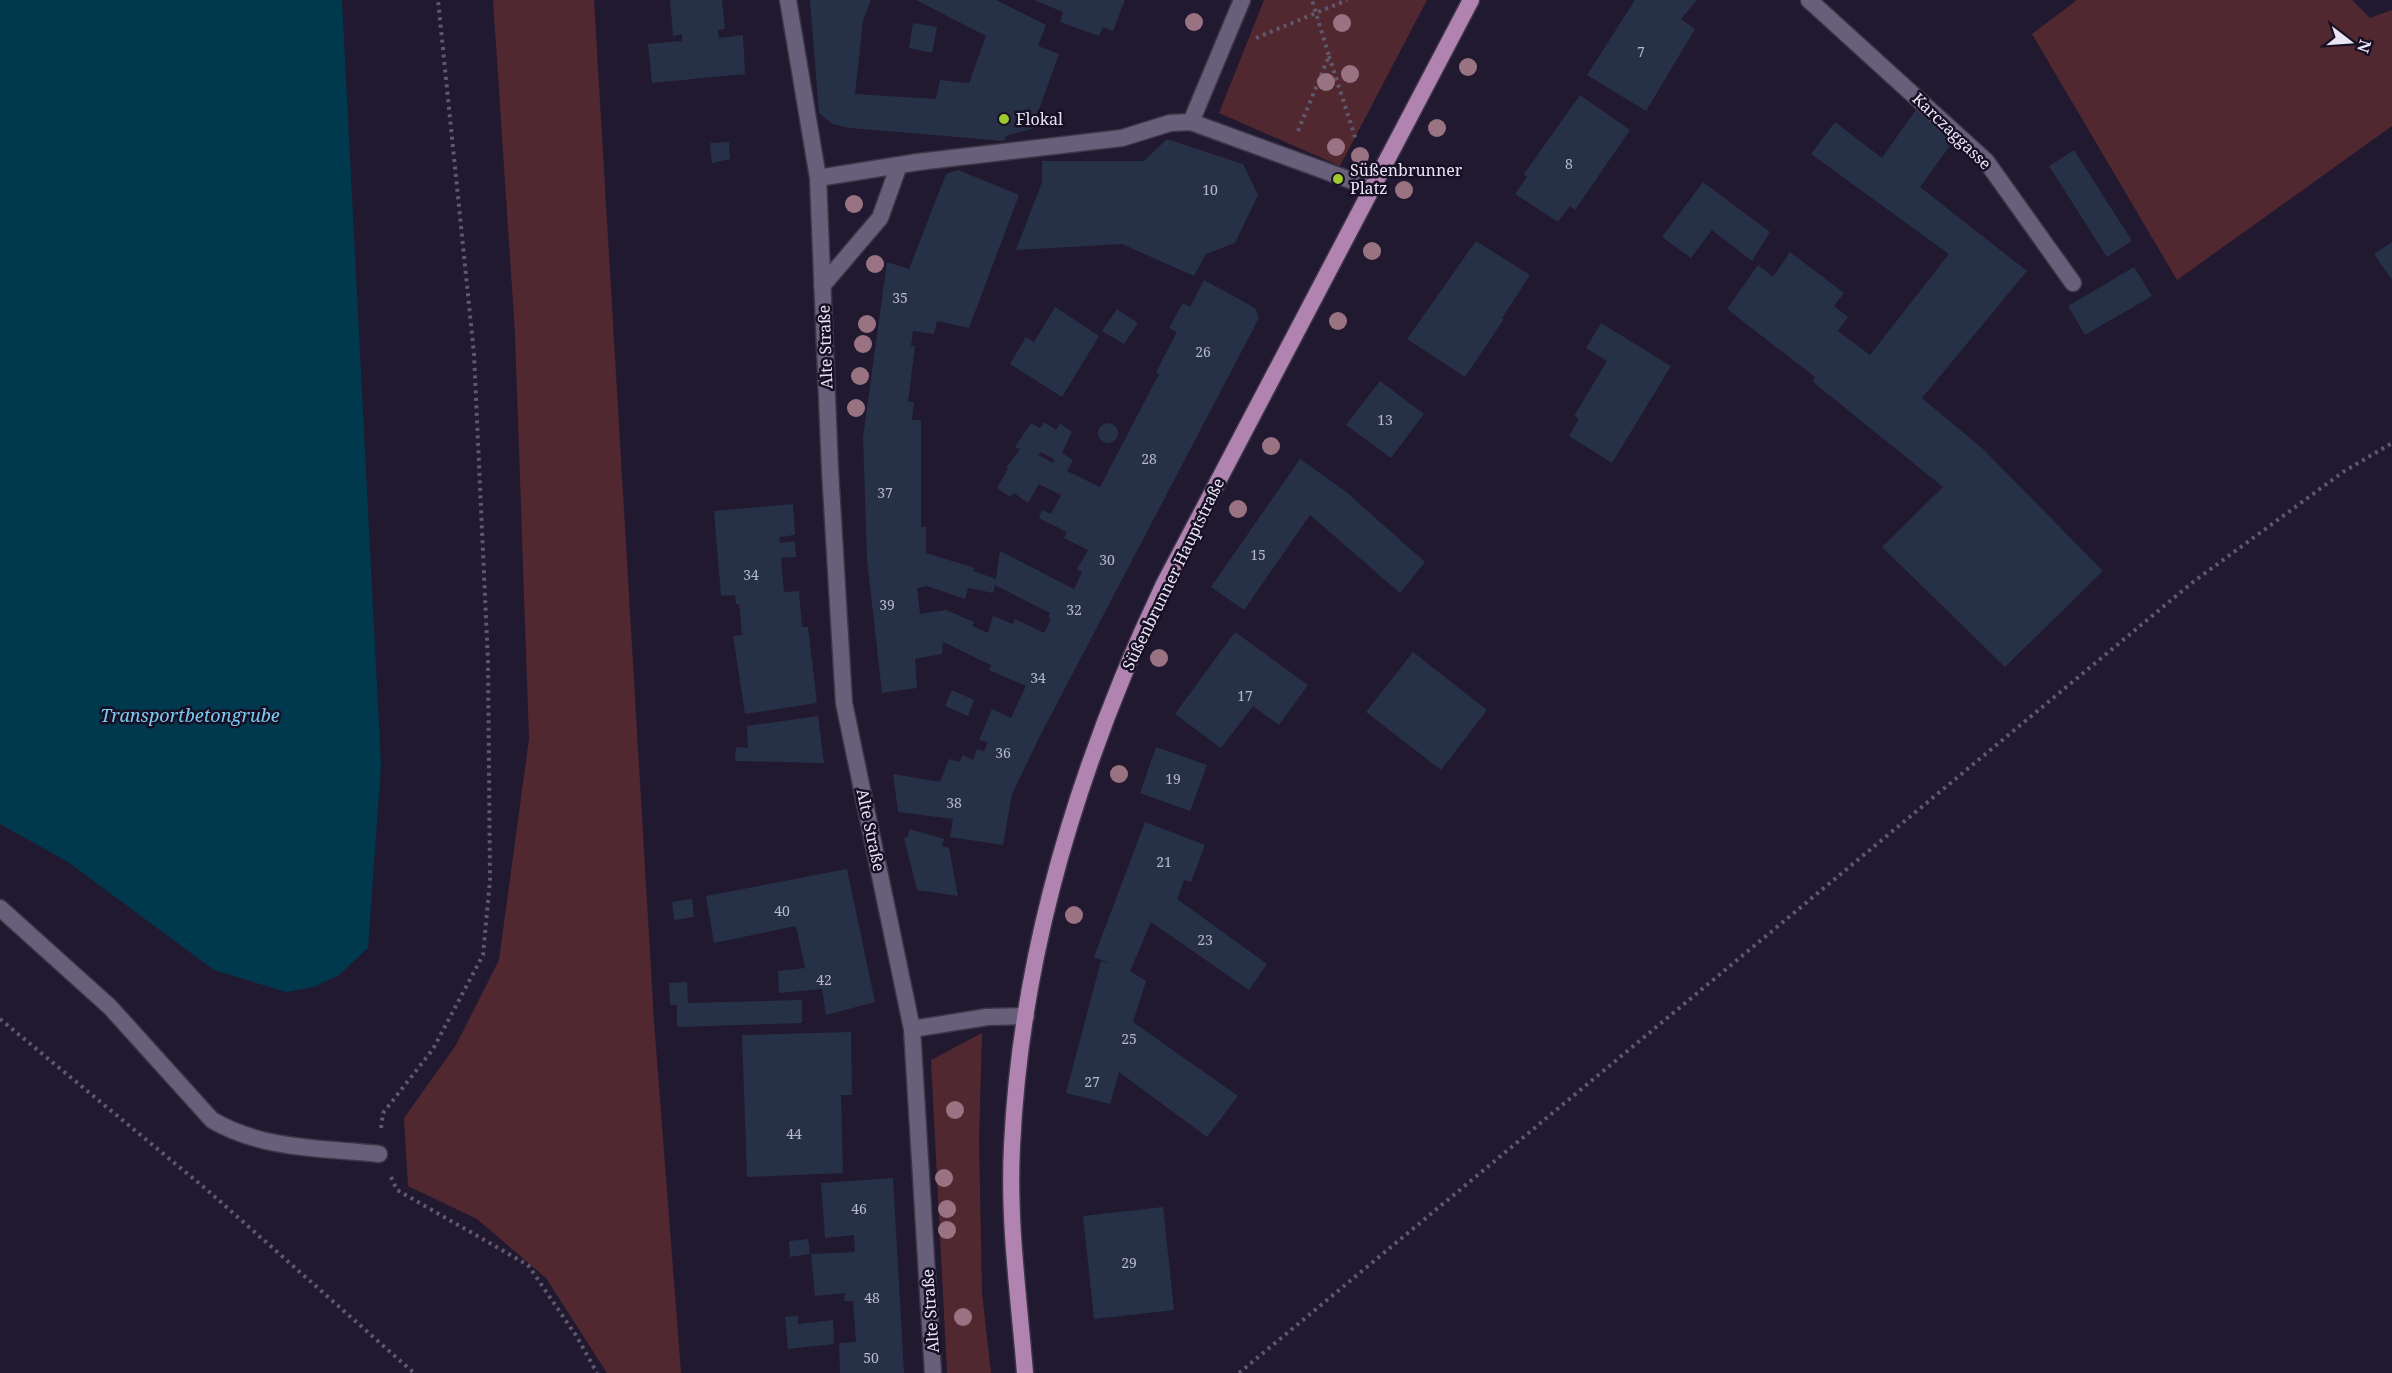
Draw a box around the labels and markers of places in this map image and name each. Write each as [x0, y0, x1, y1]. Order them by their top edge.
place label: Flokal [1016, 108, 1063, 130]
marker: Flokal [997, 112, 1011, 126]
place label: Süßenbrunner Platz [1350, 159, 1463, 199]
marker: Süßenbrunner Platz [1331, 172, 1345, 186]

